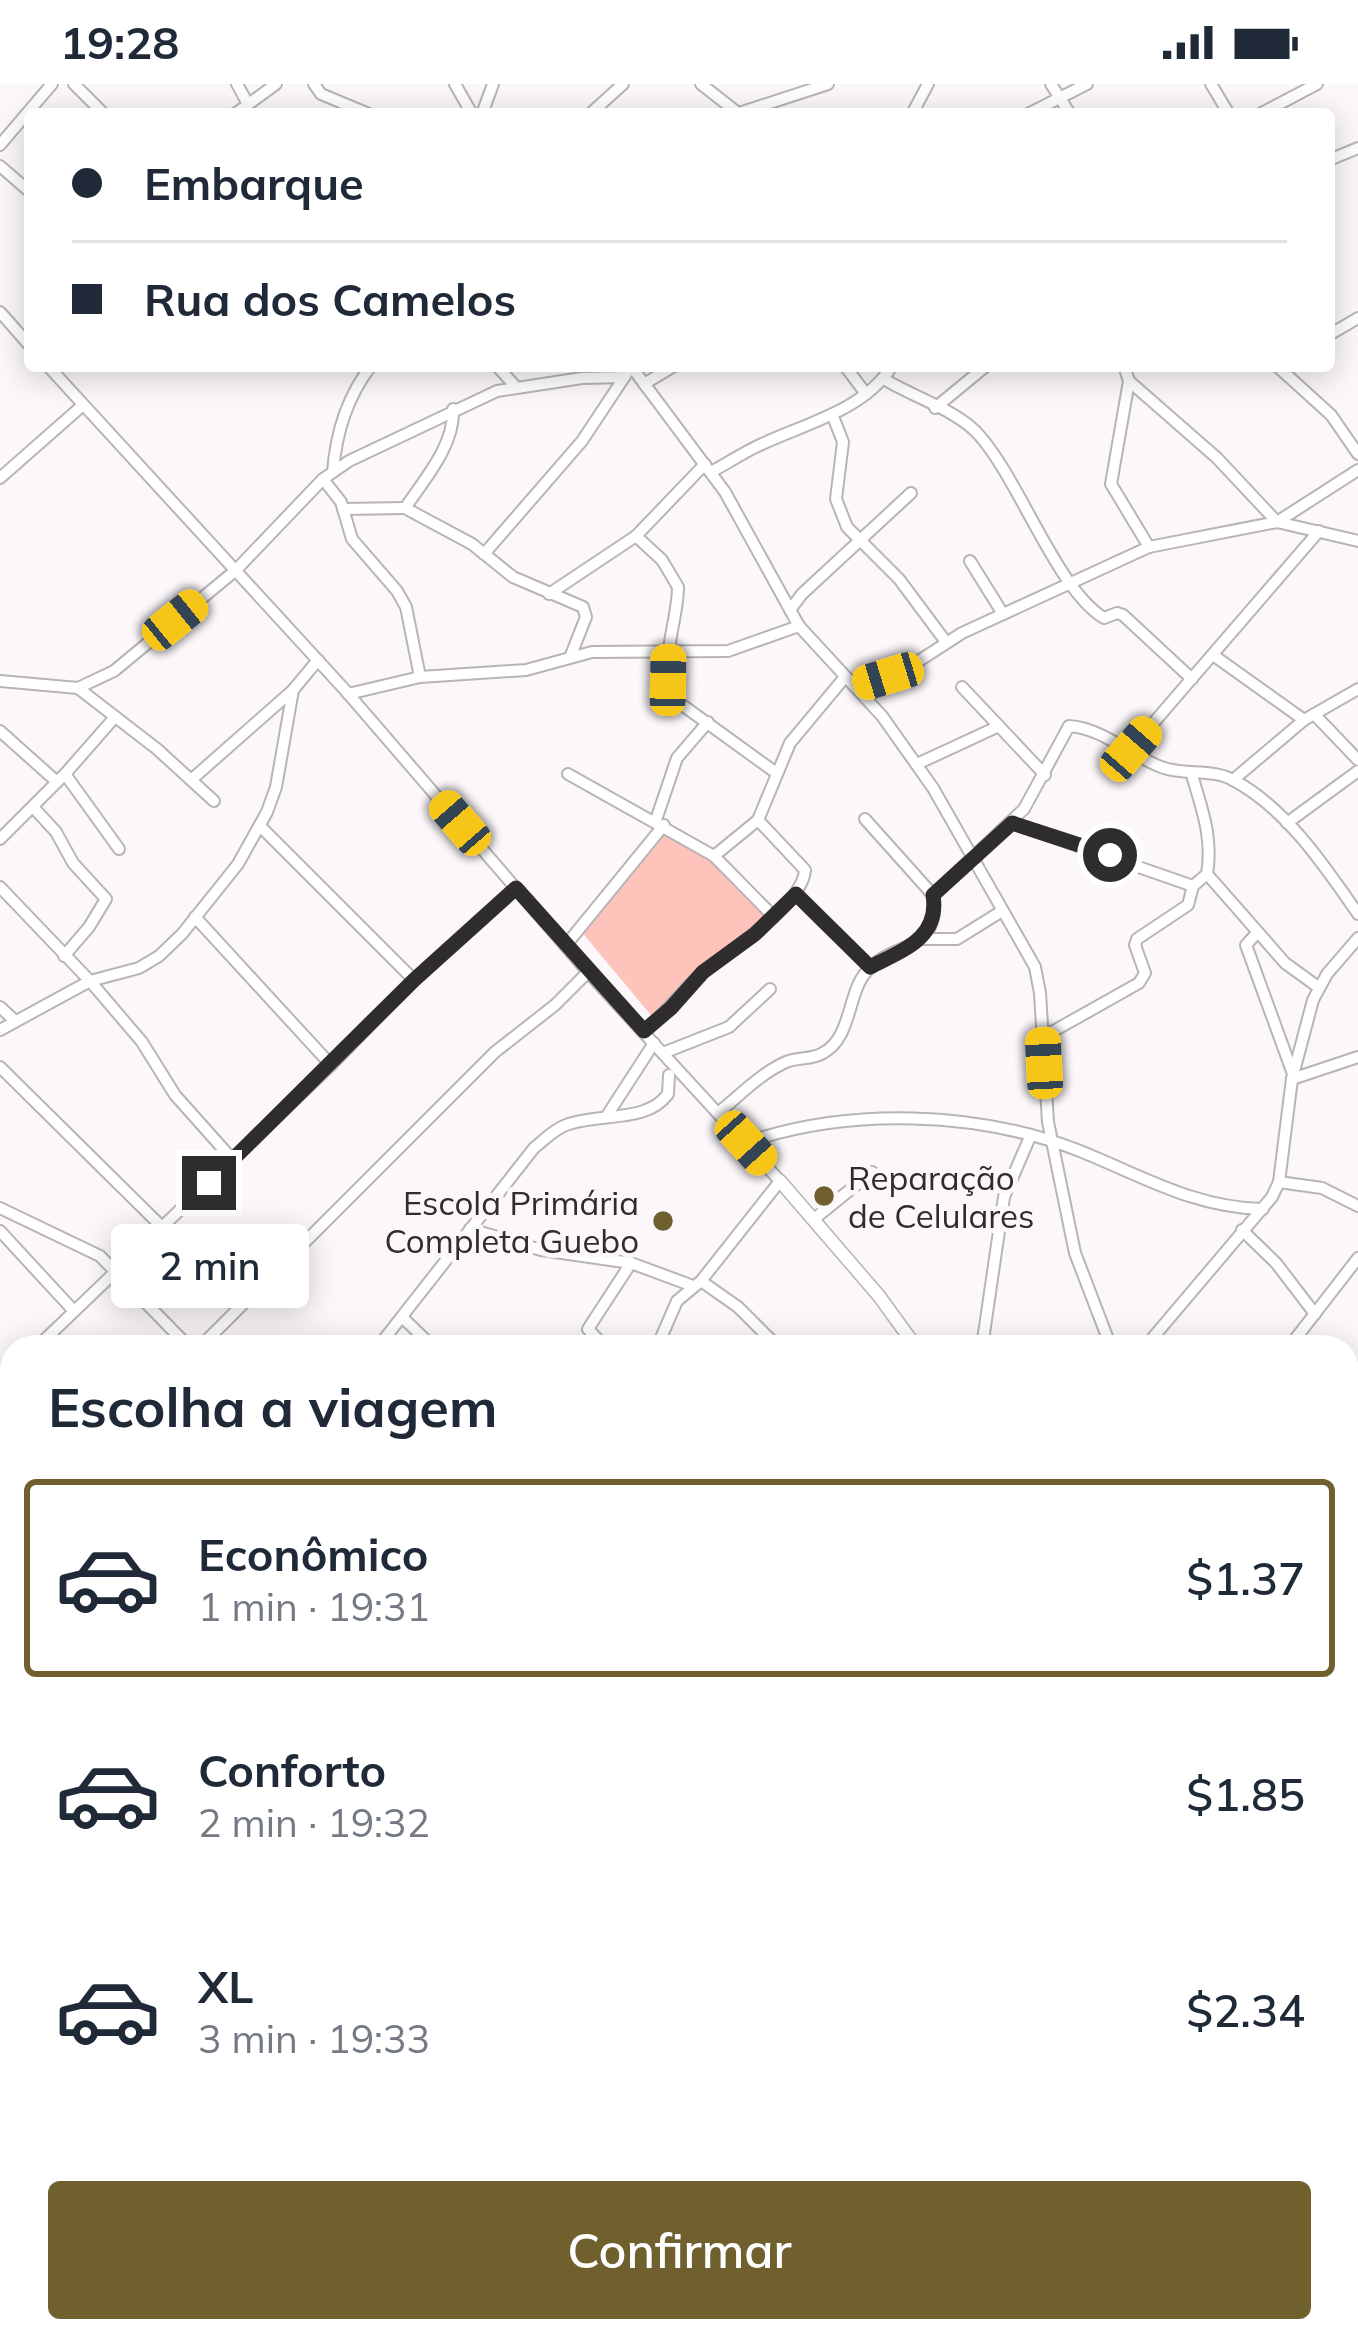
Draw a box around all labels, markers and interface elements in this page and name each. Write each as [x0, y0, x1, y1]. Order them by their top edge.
text: 19:28 [60, 14, 179, 70]
text: Embarque [144, 155, 364, 211]
text: Rua dos Camelos [144, 271, 516, 327]
car [136, 583, 214, 657]
car [649, 644, 687, 716]
car [848, 648, 928, 704]
car [1094, 710, 1168, 788]
car [423, 784, 497, 862]
route start [1083, 828, 1137, 882]
car [1024, 1026, 1064, 1100]
car [709, 1104, 783, 1182]
route end [182, 1156, 236, 1210]
place label: Reparação de Celulares [848, 1157, 1034, 1236]
place label: Escola Primária Completa Guebo [384, 1182, 639, 1261]
marker: Reparação de Celulares [811, 1183, 837, 1209]
marker: Escola Primária Completa Guebo [650, 1208, 676, 1234]
callout: 2 min [110, 1225, 308, 1309]
text: 2 min [159, 1241, 261, 1290]
text: Escolha a viagem [48, 1373, 497, 1441]
icon: car [54, 1524, 162, 1632]
text: Econômico [198, 1526, 428, 1582]
text: $1.37 [1186, 1550, 1305, 1606]
text: 1 min · 19:31 [198, 1582, 430, 1631]
icon: car [54, 1740, 162, 1848]
text: Conforto [198, 1742, 386, 1798]
text: $1.85 [1186, 1766, 1305, 1822]
text: 2 min · 19:32 [198, 1798, 430, 1847]
icon: car [54, 1956, 162, 2064]
text: XL [198, 1958, 253, 2014]
text: $2.34 [1186, 1982, 1305, 2038]
text: 3 min · 19:33 [198, 2014, 430, 2063]
button: Confirmar [48, 2181, 1311, 2319]

